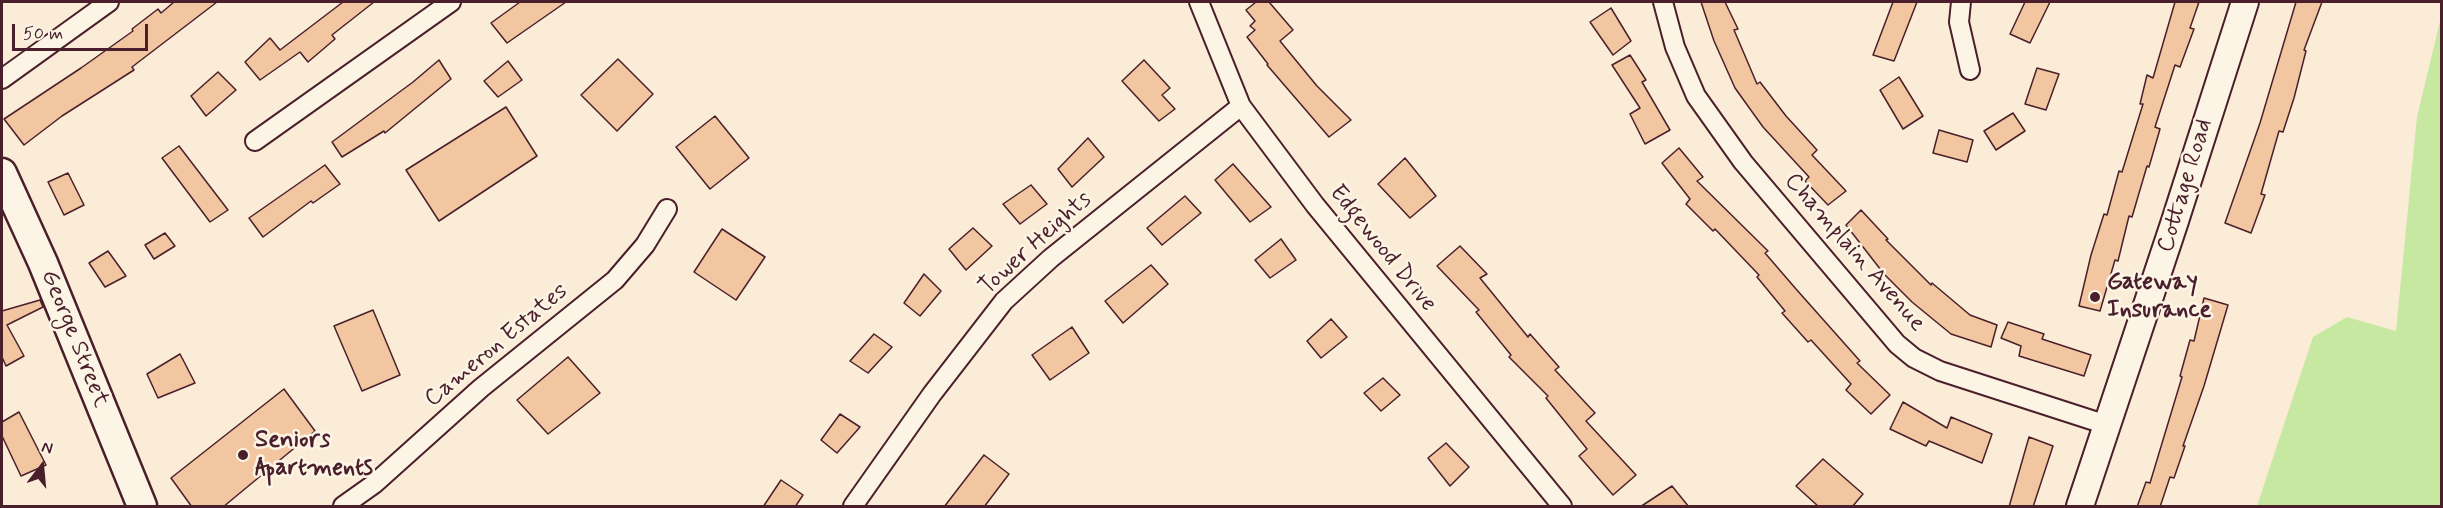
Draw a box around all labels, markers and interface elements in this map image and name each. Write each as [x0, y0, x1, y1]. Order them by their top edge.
scale bar [15, 12, 152, 50]
text: 50 m [23, 22, 63, 46]
street label: Cottage Road [2152, 116, 2220, 256]
street label: Champlain Avenue [1777, 168, 1931, 338]
street label: Edgewood Drive [1322, 180, 1442, 318]
street label: Tower Heights [974, 186, 1098, 302]
street label: George Street [33, 266, 115, 412]
place label: Gateway Insurance [2107, 269, 2211, 325]
street label: Cameron Estates [420, 278, 574, 414]
marker: Gateway Insurance [2088, 290, 2102, 304]
place label: Seniors Apartments [255, 427, 373, 483]
north arrow [12, 436, 72, 496]
text: N [39, 437, 55, 460]
marker: Seniors Apartments [236, 448, 250, 462]

